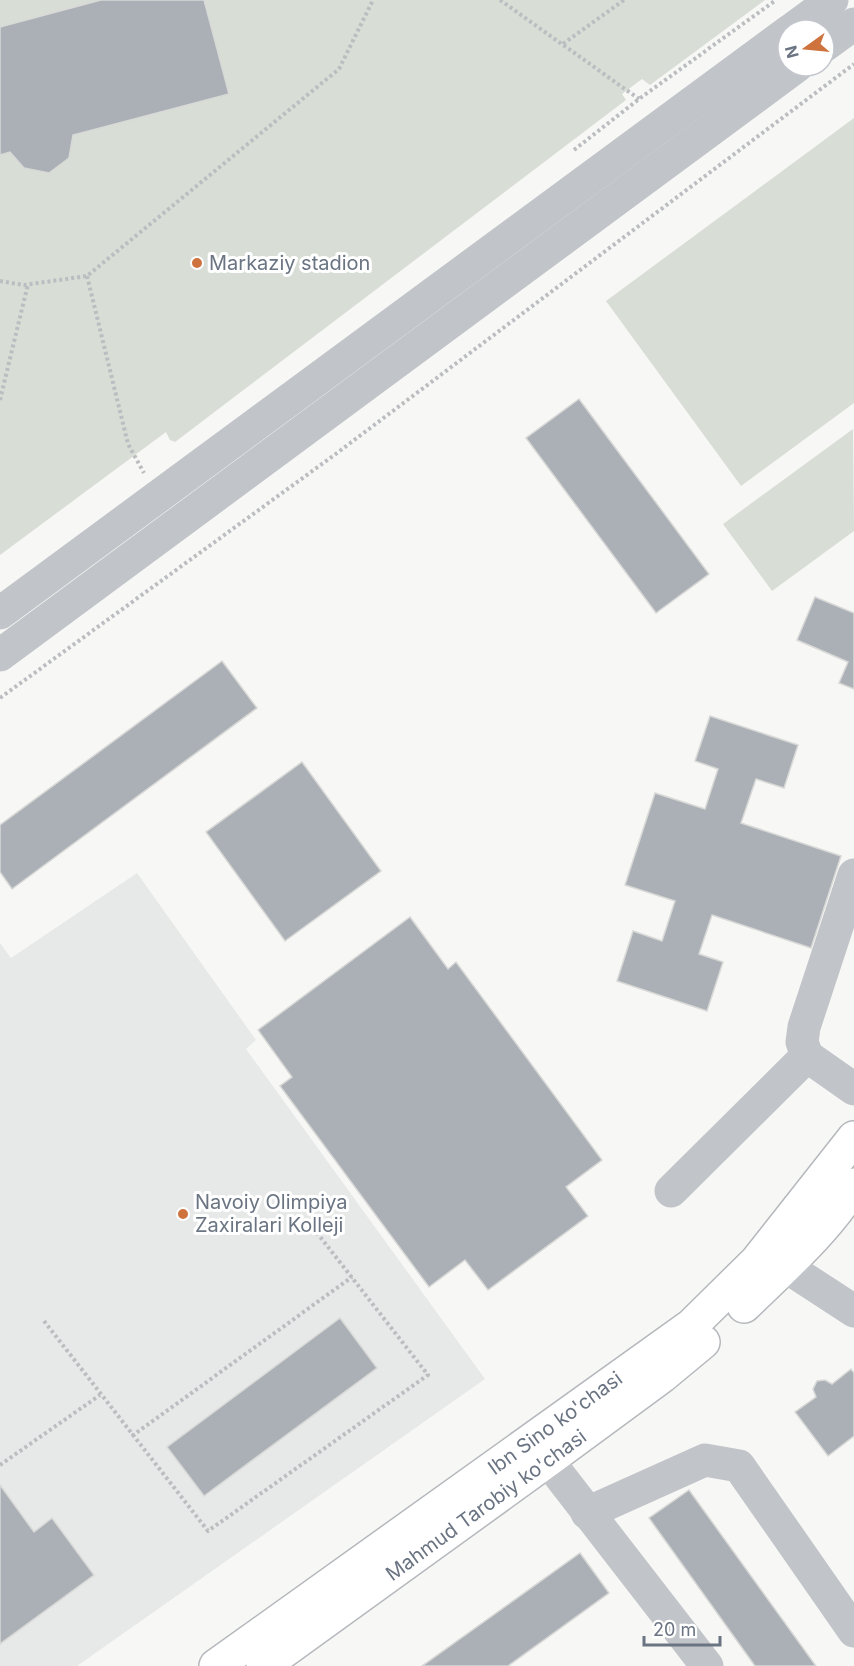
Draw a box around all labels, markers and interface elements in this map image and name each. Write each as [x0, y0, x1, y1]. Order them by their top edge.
north arrow [776, 18, 836, 78]
text: N [780, 43, 803, 60]
place label: Markaziy stadion [209, 251, 370, 275]
marker: Markaziy stadion [190, 256, 204, 270]
place label: Navoiy Olimpiya Zaxiralari Kolleji [195, 1190, 348, 1237]
marker: Navoiy Olimpiya Zaxiralari Kolleji [176, 1207, 190, 1221]
street label: Ibn Sino ko'chasi [483, 1366, 627, 1480]
street label: Mahmud Tarobiy ko'chasi [381, 1424, 591, 1586]
scale bar [644, 1609, 720, 1647]
text: 20 m [653, 1619, 696, 1640]

